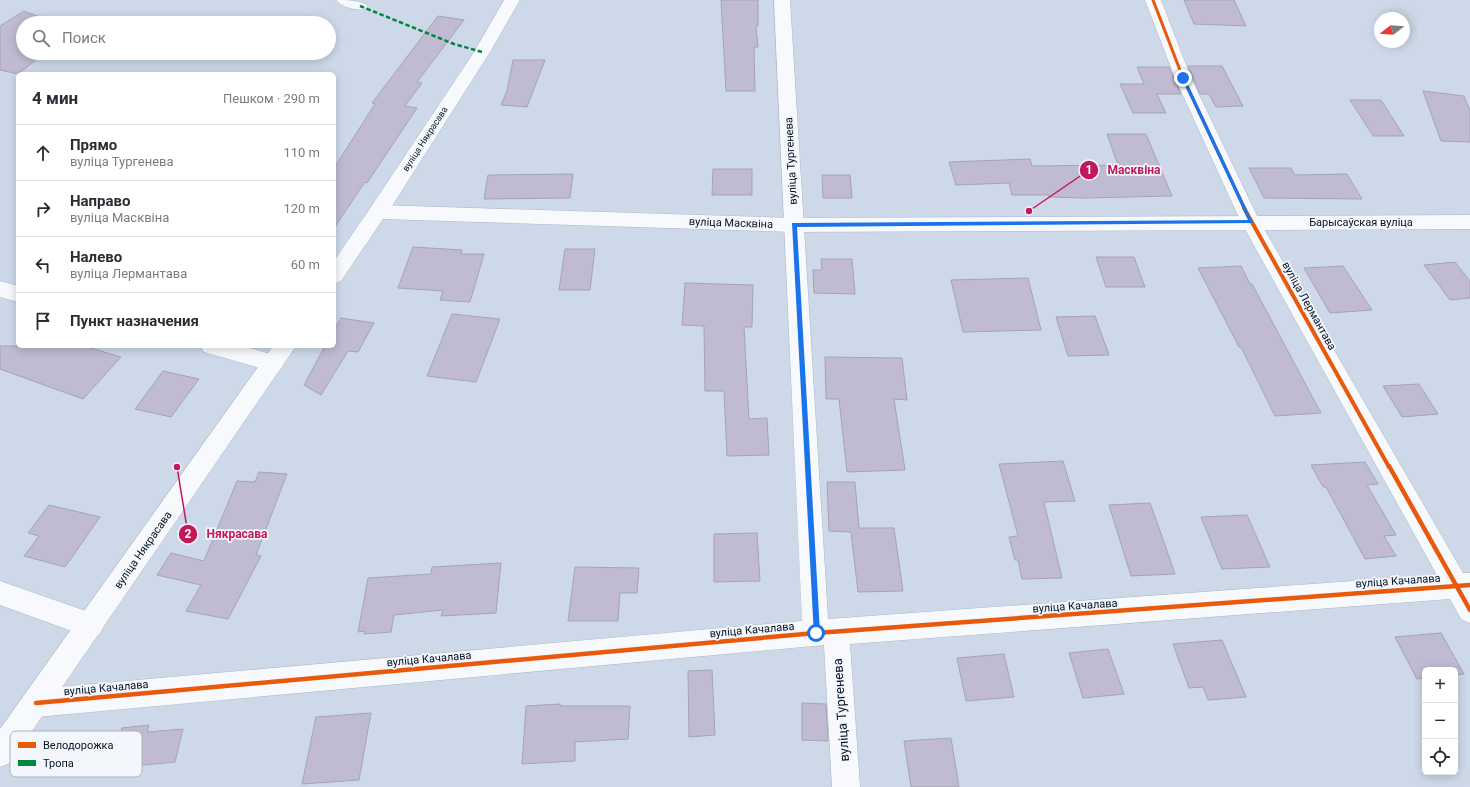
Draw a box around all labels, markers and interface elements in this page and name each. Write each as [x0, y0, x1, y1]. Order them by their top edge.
north arrow [1374, 12, 1410, 48]
search box [16, 16, 336, 60]
icon: search [30, 27, 52, 49]
text: Поиск [62, 29, 106, 47]
route end [1174, 69, 1192, 87]
text: 4 мин [32, 88, 78, 108]
text: Пешком · 290 m [223, 91, 320, 106]
street label: вуліца Някрасава [400, 105, 450, 173]
street label: вуліца Тургенева [782, 117, 800, 205]
text: Прямо [70, 136, 117, 154]
icon: ahead [32, 142, 54, 164]
text: 110 m [283, 145, 320, 160]
text: вуліца Тургенева [70, 154, 174, 169]
callout: Масквіна [1079, 158, 1168, 182]
text: 1 [1086, 163, 1092, 177]
text: Масквіна [1107, 163, 1161, 177]
text: Направо [70, 192, 131, 210]
icon: right [32, 198, 54, 220]
text: 120 m [283, 201, 320, 216]
text: вуліца Масквіна [70, 210, 169, 225]
street label: вуліца Масквіна [689, 215, 773, 231]
street label: Барысаўская вуліца [1309, 216, 1413, 229]
text: Налево [70, 248, 122, 266]
icon: left [32, 254, 54, 276]
text: 60 m [291, 257, 320, 272]
street label: вуліца Лермантава [1279, 259, 1339, 353]
text: вуліца Лермантава [70, 266, 187, 281]
icon: arrive [32, 310, 54, 332]
text: Пункт назначения [70, 312, 199, 330]
street label: вуліца Някрасава [111, 509, 175, 591]
callout: Някрасава [178, 522, 275, 546]
text: 2 [185, 527, 192, 541]
text: Някрасава [207, 527, 268, 541]
street label: вуліца Качалава [1355, 572, 1441, 590]
street label: вуліца Качалава [1032, 597, 1118, 615]
street label: вуліца Качалава [709, 620, 795, 640]
route start [807, 624, 825, 642]
street label: вуліца Качалава [386, 649, 472, 669]
street label: вуліца Тургенева [830, 658, 852, 762]
map controls [1422, 667, 1458, 775]
button: + [1422, 667, 1458, 703]
street label: вуліца Качалава [63, 678, 149, 698]
button: − [1422, 703, 1458, 739]
legend [10, 731, 142, 777]
text: Велодорожка [43, 739, 114, 752]
button: locate [1422, 739, 1458, 775]
text: Тропа [43, 757, 74, 770]

